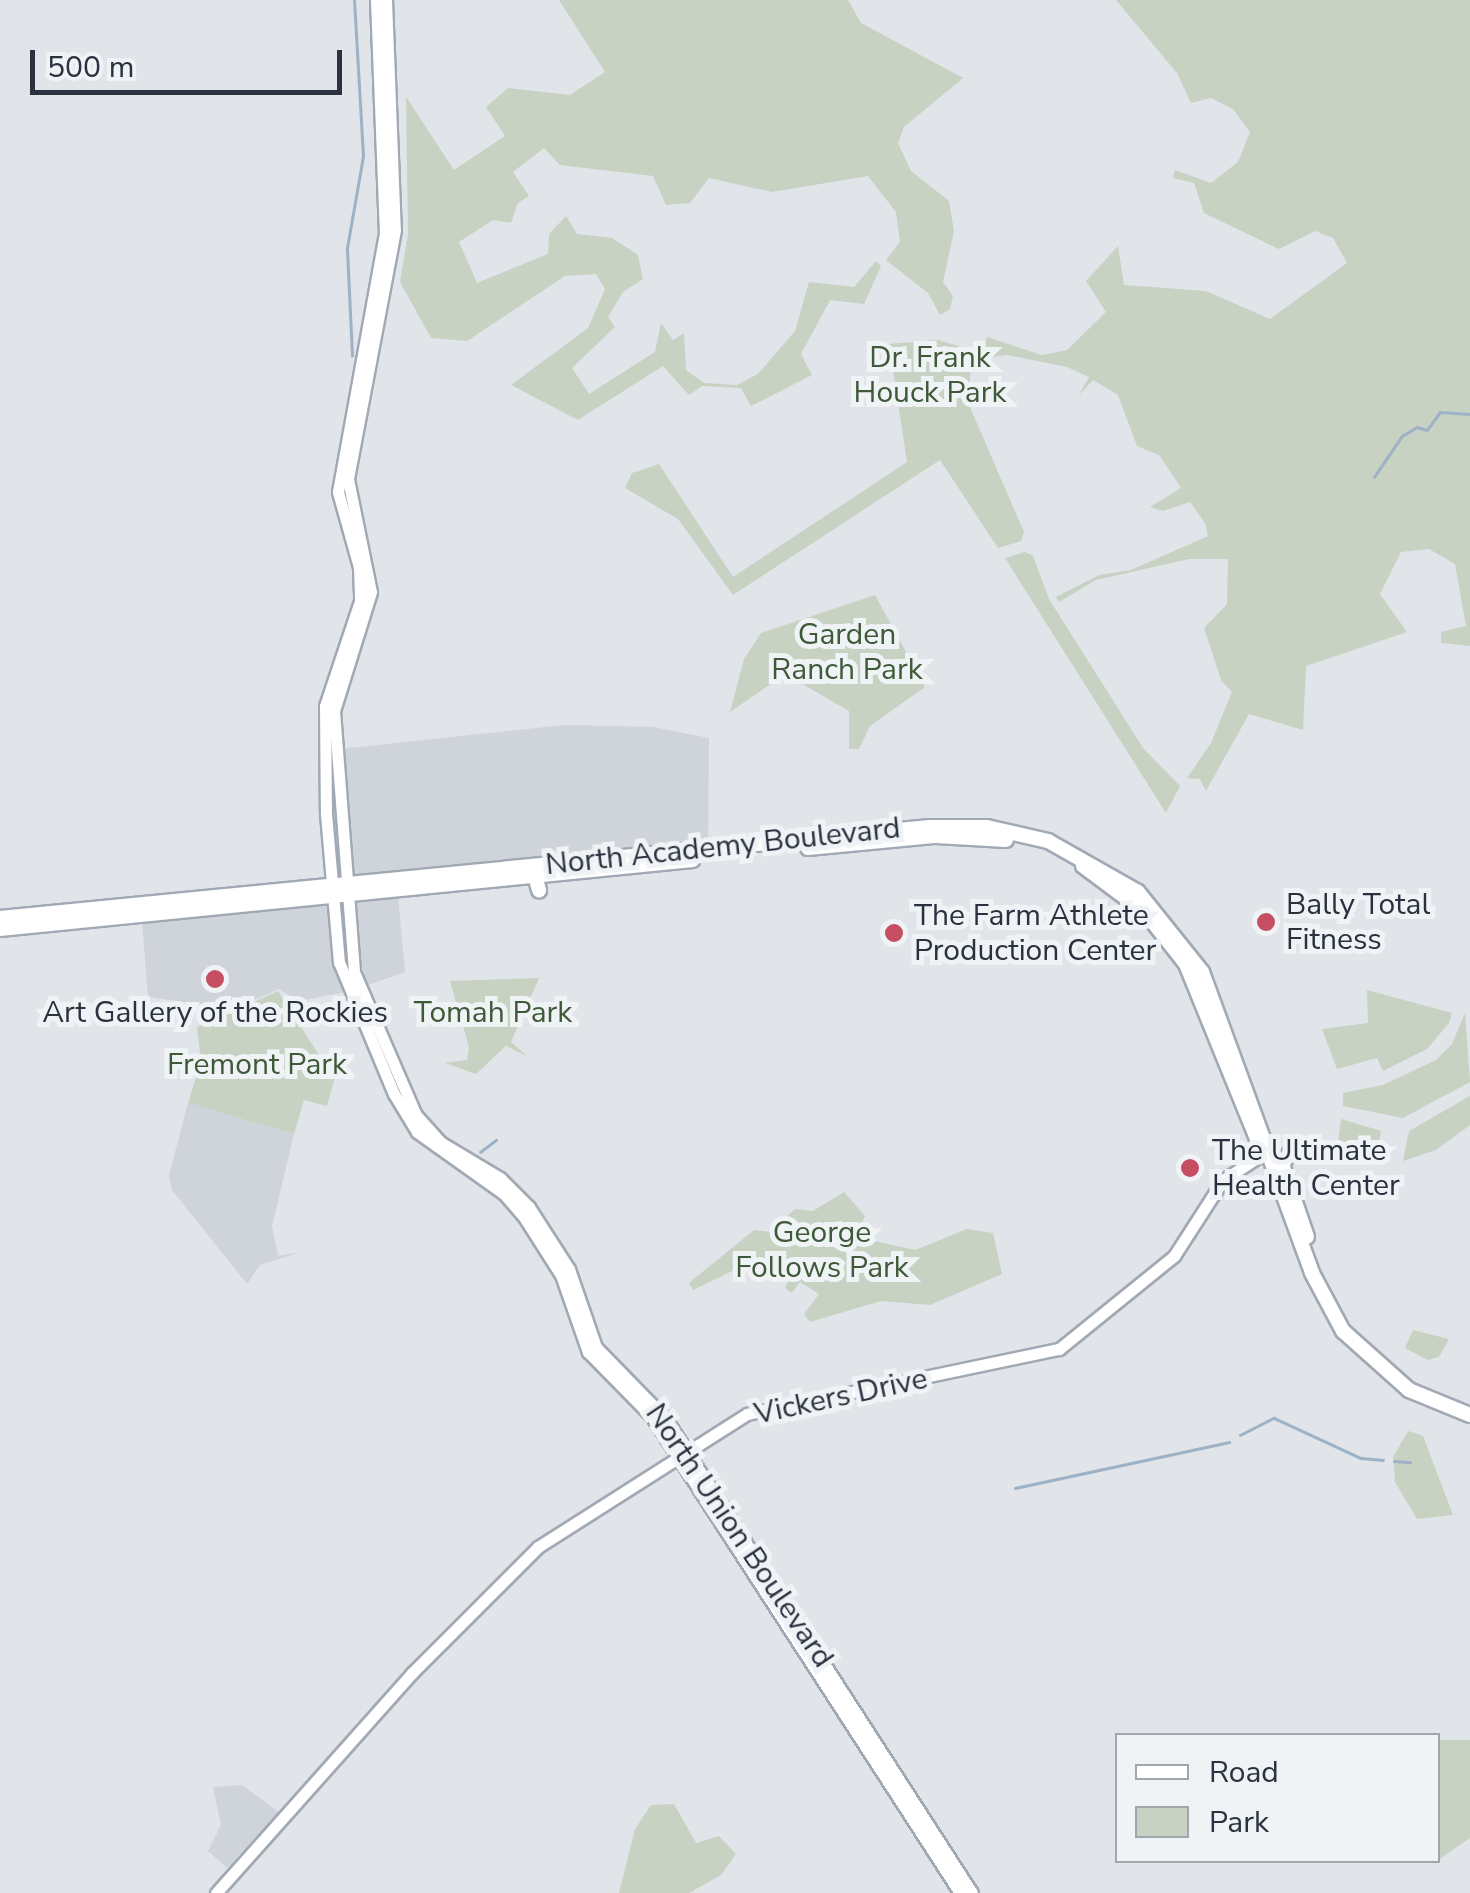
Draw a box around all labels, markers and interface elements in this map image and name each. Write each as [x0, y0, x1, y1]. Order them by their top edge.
scale bar [35, 30, 348, 92]
text: 500 m [47, 47, 134, 88]
park label: Dr. Frank Houck Park [854, 340, 1006, 410]
park label: Garden Ranch Park [771, 617, 923, 688]
street label: North Academy Boulevard [544, 810, 902, 884]
place label: Bally Total Fitness [1286, 887, 1430, 958]
place label: The Farm Athlete Production Center [914, 898, 1156, 968]
marker: Bally Total Fitness [1255, 911, 1277, 933]
marker: The Farm Athlete Production Center [883, 922, 905, 944]
marker: Art Gallery of the Rockies [204, 968, 226, 990]
place label: Art Gallery of the Rockies [42, 995, 388, 1031]
park label: Tomah Park [414, 995, 572, 1031]
park label: Fremont Park [167, 1047, 347, 1083]
place label: The Ultimate Health Center [1212, 1133, 1400, 1204]
marker: The Ultimate Health Center [1177, 1155, 1203, 1181]
park label: George Follows Park [735, 1215, 909, 1286]
street label: Vickers Drive [751, 1361, 931, 1433]
street label: North Union Boulevard [637, 1397, 841, 1675]
legend [1115, 1733, 1440, 1863]
text: Road [1209, 1752, 1279, 1793]
text: Park [1209, 1802, 1269, 1843]

